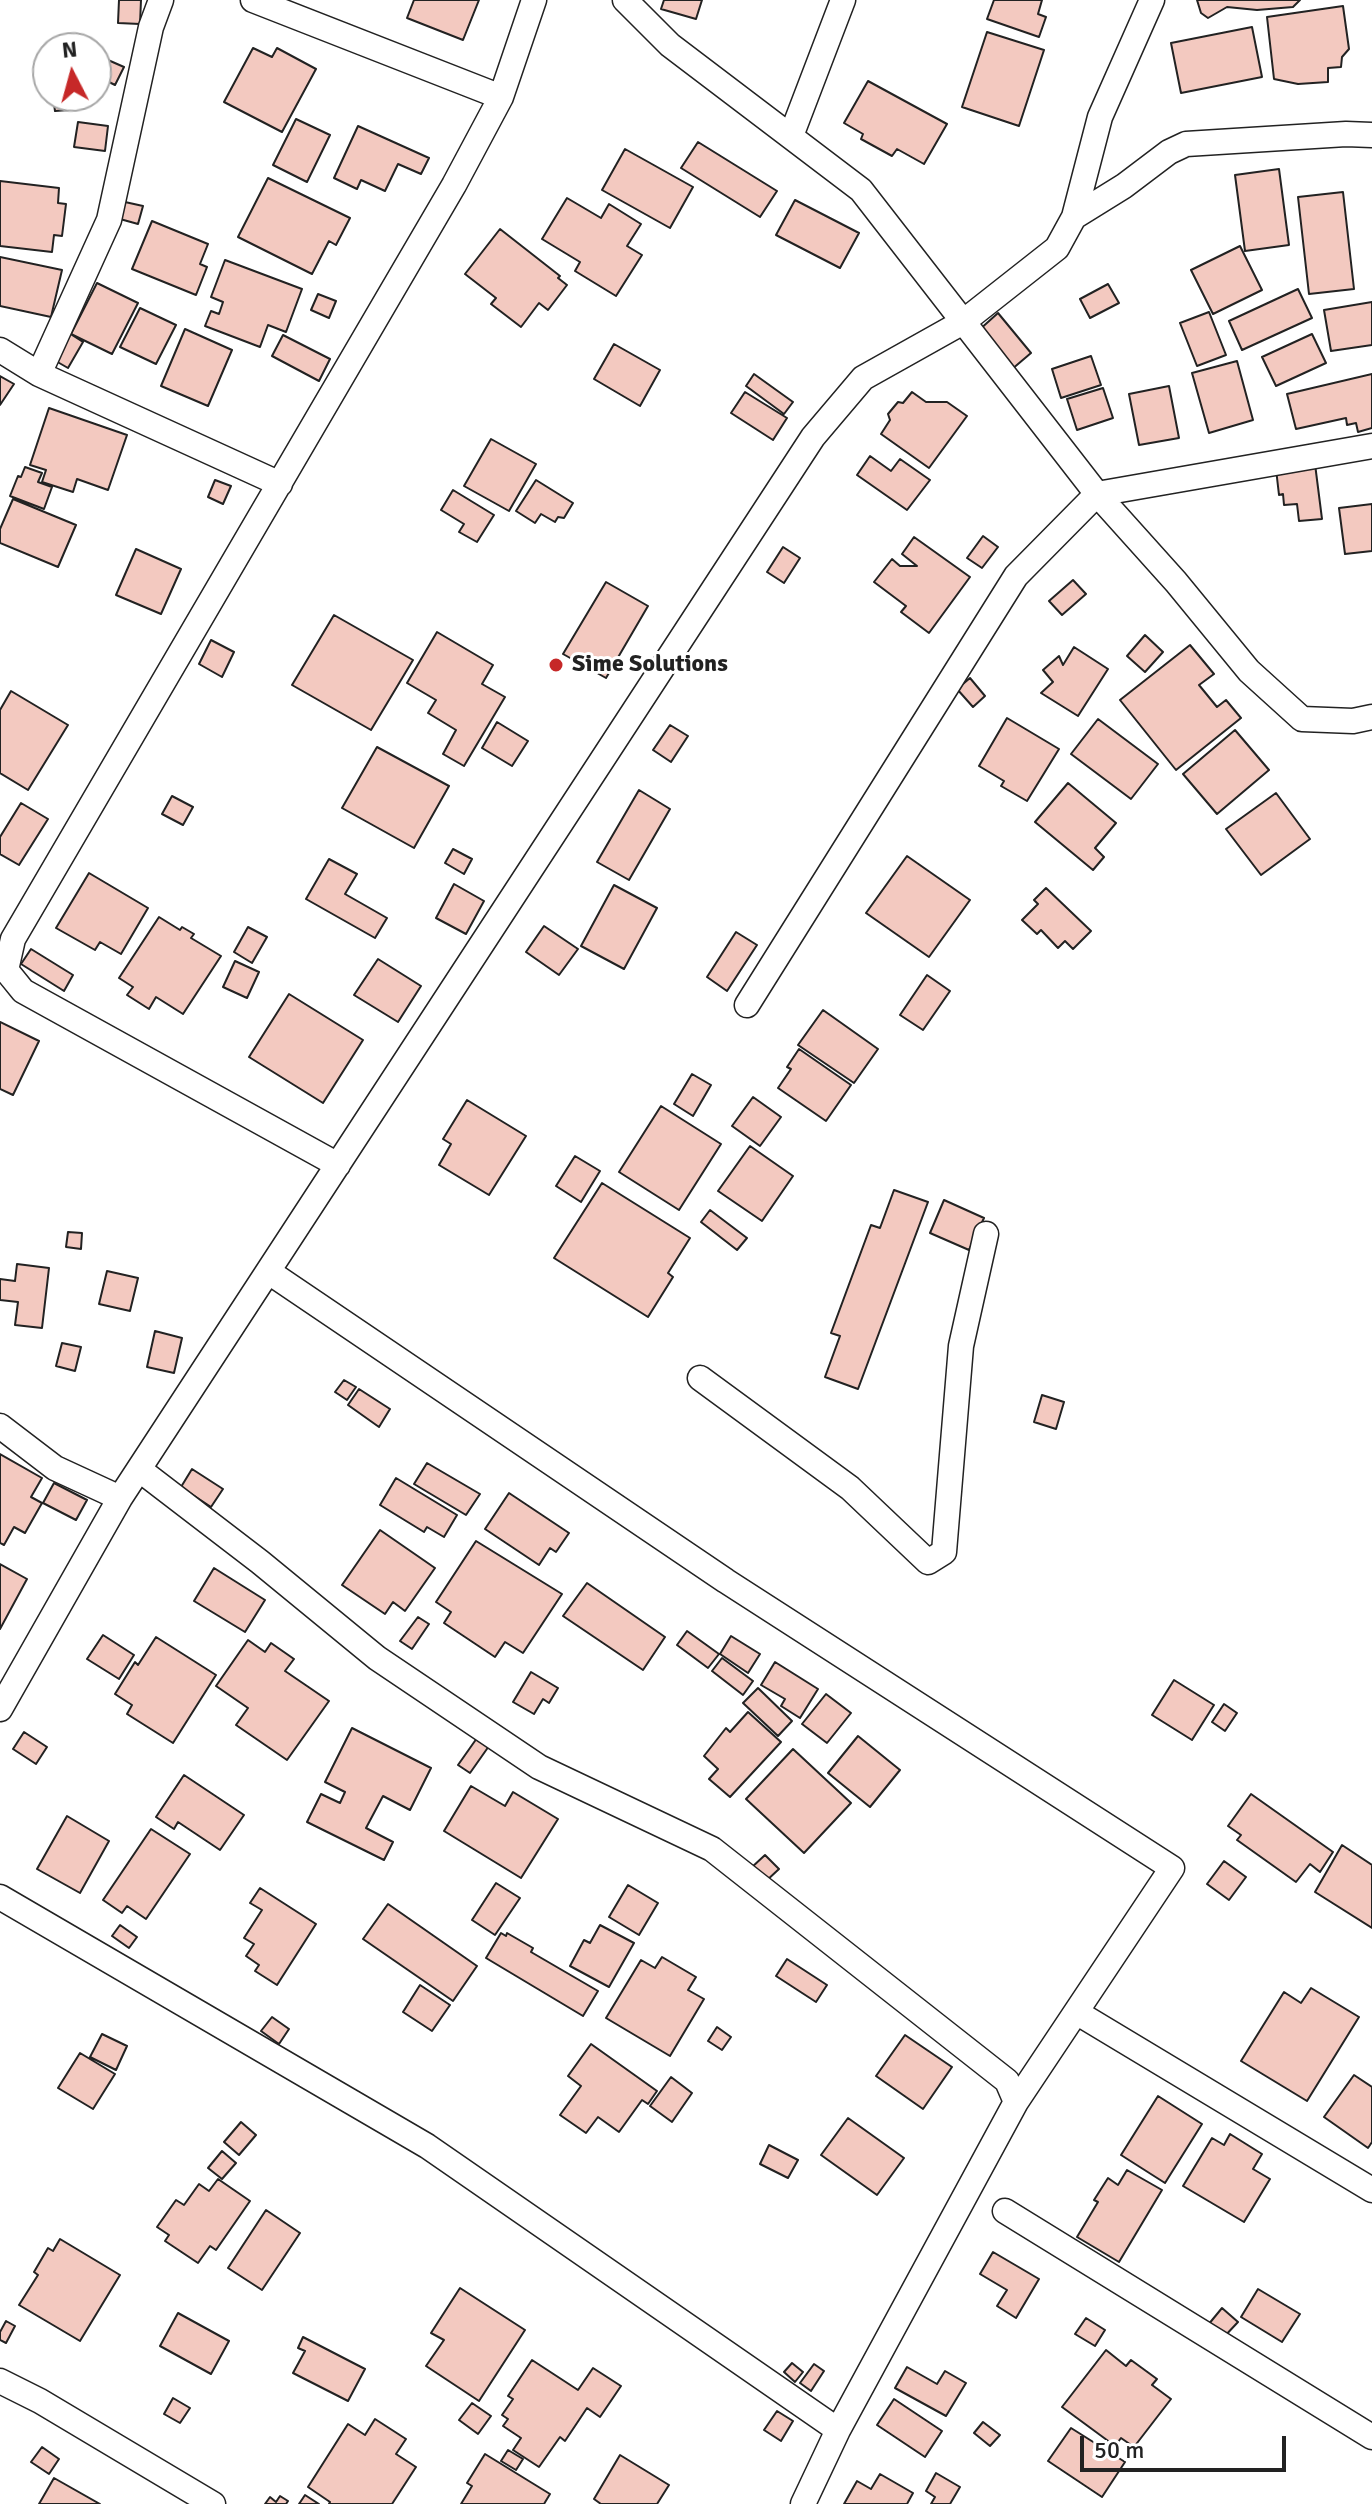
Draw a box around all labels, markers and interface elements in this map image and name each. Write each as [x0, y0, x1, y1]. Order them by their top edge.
north arrow [32, 32, 112, 112]
text: N [61, 35, 79, 64]
place label: Sime Solutions [572, 651, 728, 679]
marker: Sime Solutions [547, 656, 565, 674]
scale bar [1084, 2420, 1290, 2470]
text: 50 m [1094, 2435, 1144, 2465]

